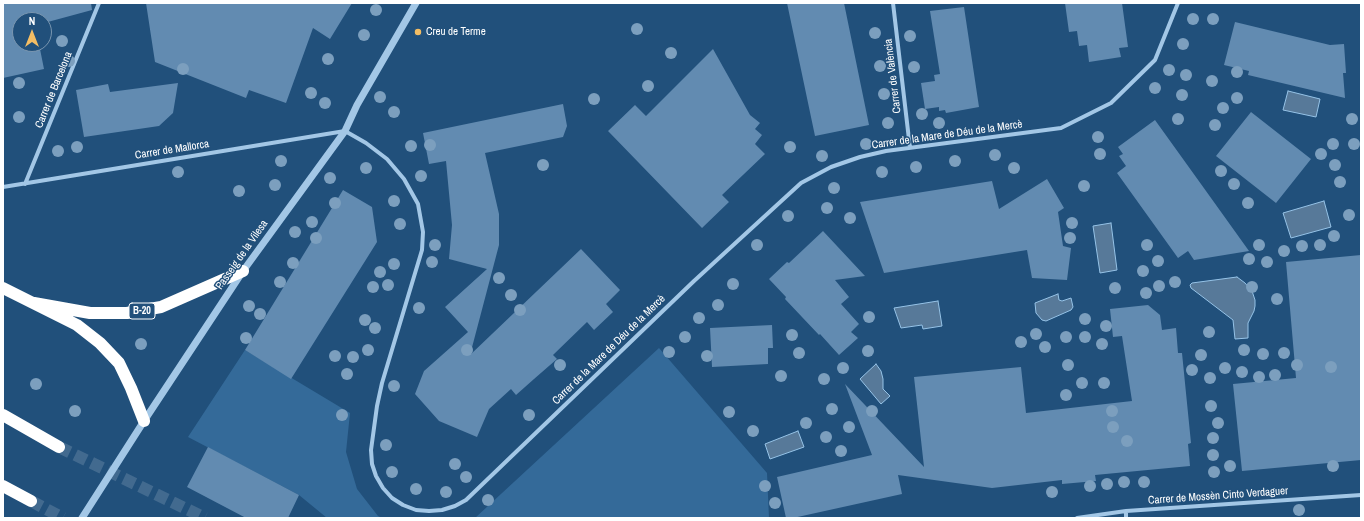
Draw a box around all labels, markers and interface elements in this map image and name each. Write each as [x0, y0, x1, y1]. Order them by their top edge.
north arrow [12, 12, 52, 52]
text: N [29, 14, 35, 28]
place label: Creu de Terme [426, 25, 486, 39]
marker: Creu de Terme [413, 27, 423, 37]
street label: Carrer de València [882, 38, 904, 114]
street label: Carrer de Barcelona [33, 50, 75, 130]
street label: Carrer de la Mare de Déu de la Mercè [871, 118, 1023, 152]
street label: Carrer de Mallorca [134, 138, 210, 162]
street label: Passeig de la Vilesa [213, 218, 271, 292]
street label: Carrer de la Mare de Déu de la Mercè [550, 292, 668, 408]
road number: B-20 [129, 303, 155, 319]
street label: Carrer de Mossèn Cinto Verdaguer [1148, 485, 1288, 507]

